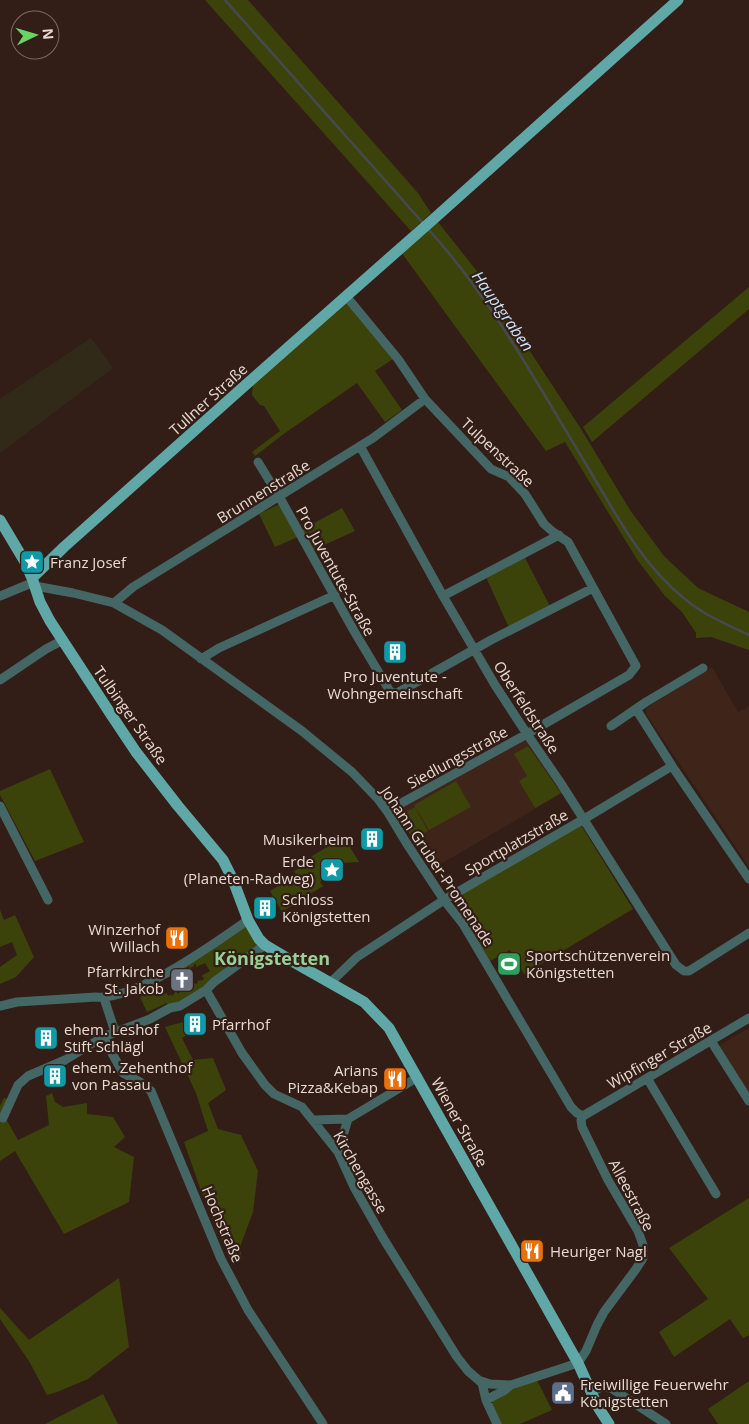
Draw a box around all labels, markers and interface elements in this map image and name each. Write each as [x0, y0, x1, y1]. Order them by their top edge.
north arrow [10, 10, 60, 60]
text: N [38, 27, 58, 40]
water label: Hauptgraben [467, 266, 539, 356]
street label: Tullner Straße [165, 359, 251, 439]
street label: Tulpenstraße [457, 413, 539, 491]
street label: Brunnenstraße [213, 454, 313, 528]
street label: Pro Juventute-Straße [292, 503, 380, 639]
place icon: Franz Josef [19, 549, 45, 575]
place label: Franz Josef [50, 552, 127, 572]
building icon: Pro Juventute - Wohngemeinschaft [382, 639, 408, 665]
street label: Oberfeldstraße [490, 657, 564, 757]
street label: Tulbinger Straße [90, 662, 172, 768]
place label: Pro Juventute - Wohngemeinschaft [327, 666, 463, 703]
street label: Siedlungsstraße [403, 721, 511, 793]
street label: Johann Gruber-Promenade [376, 780, 499, 950]
street label: Sportplatzstraße [461, 804, 571, 880]
building icon: Musikerheim [359, 826, 385, 852]
place label: Musikerheim [263, 829, 354, 849]
place label: Erde (Planeten-Radweg) [184, 851, 314, 888]
place icon: Erde (Planeten-Radweg) [319, 857, 345, 883]
place label: Schloss Königstetten [282, 889, 371, 926]
building icon: Schloss Königstetten [252, 895, 278, 921]
place label: Winzerhof Willach [88, 919, 161, 956]
restaurant icon: Winzerhof Willach [164, 925, 190, 951]
place label: Sportschützenverein Königstetten [526, 945, 670, 982]
district label: Königstetten [214, 946, 330, 970]
sports icon: Sportschützenverein Königstetten [496, 951, 522, 977]
place label: Pfarrkirche St. Jakob [87, 961, 164, 998]
church icon: Pfarrkirche St. Jakob [169, 967, 195, 993]
building icon: Pfarrhof [182, 1011, 208, 1037]
place label: Pfarrhof [212, 1014, 271, 1034]
street label: Wipfinger Straße [603, 1017, 715, 1093]
place label: ehem. Leshof Stift Schlägl [64, 1019, 159, 1056]
building icon: ehem. Leshof Stift Schlägl [33, 1025, 59, 1051]
place label: ehem. Zehenthof von Passau [72, 1057, 193, 1094]
place label: Arians Pizza&Kebap [288, 1060, 378, 1097]
building icon: ehem. Zehenthof von Passau [42, 1063, 68, 1089]
restaurant icon: Arians Pizza&Kebap [382, 1066, 408, 1092]
street label: Wiener Straße [427, 1074, 493, 1170]
street label: Kirchengasse [329, 1127, 393, 1217]
street label: Alleestraße [605, 1156, 659, 1234]
street label: Hochstraße [198, 1183, 248, 1265]
restaurant icon: Heuriger Nagl [519, 1238, 545, 1264]
place label: Heuriger Nagl [550, 1241, 647, 1261]
place label: Freiwillige Feuerwehr Königstetten [580, 1374, 729, 1411]
public building icon: Freiwillige Feuerwehr Königstetten [550, 1380, 576, 1406]

